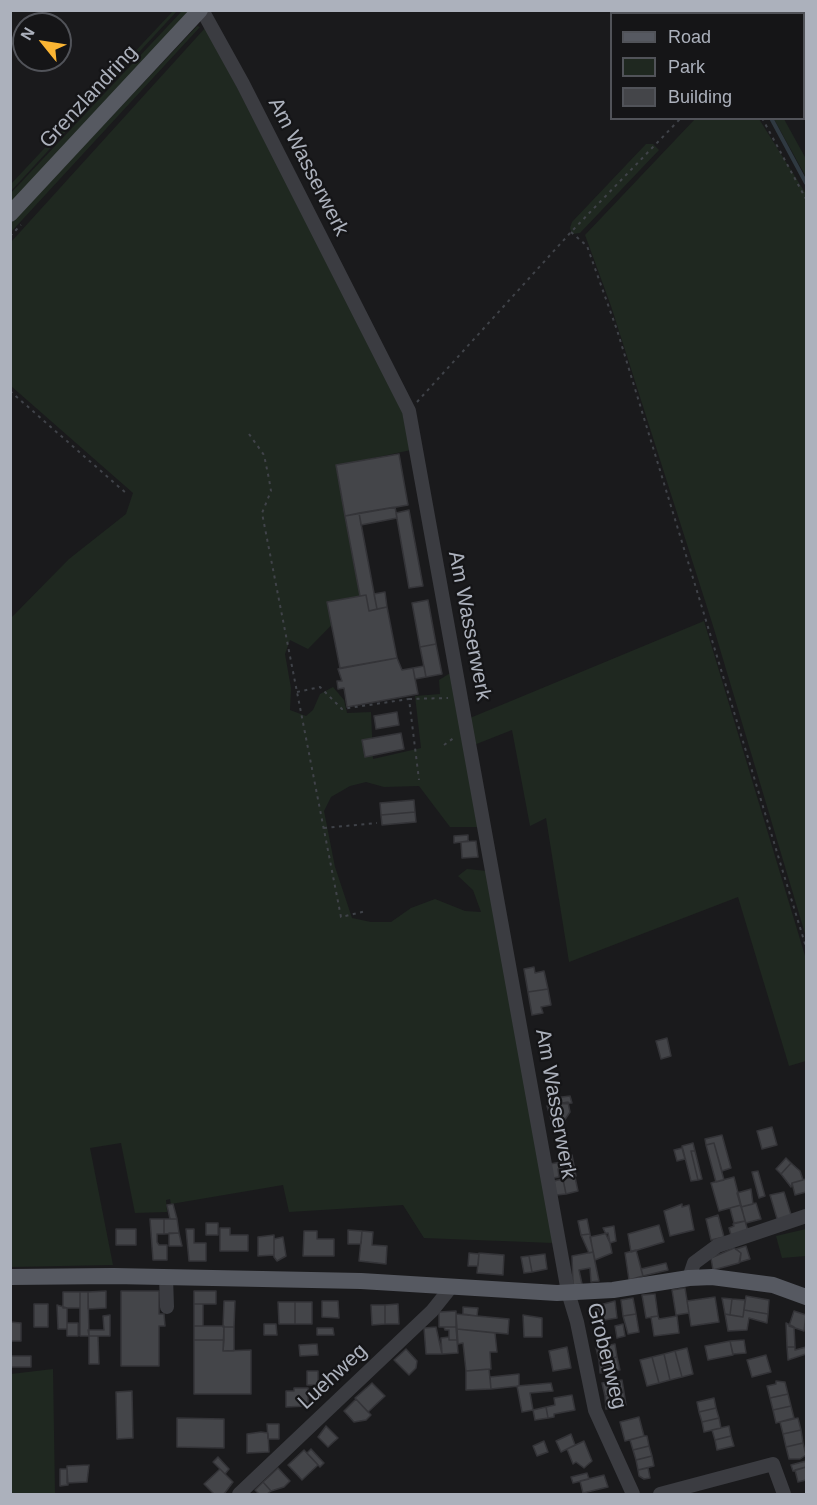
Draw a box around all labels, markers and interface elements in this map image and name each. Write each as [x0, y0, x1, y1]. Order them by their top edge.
north arrow [12, 12, 72, 72]
legend [610, 12, 805, 120]
text: N [17, 24, 38, 43]
text: Road [668, 27, 711, 47]
street label: Grenzlandring [35, 40, 143, 154]
text: Park [668, 57, 705, 77]
text: Building [668, 87, 732, 107]
street label: Am Wasserwerk [262, 94, 354, 240]
street label: Am Wasserwerk [442, 549, 496, 703]
street label: Am Wasserwerk [529, 1027, 581, 1181]
street label: Grobenweg [581, 1300, 631, 1412]
street label: Luehweg [293, 1339, 373, 1415]

